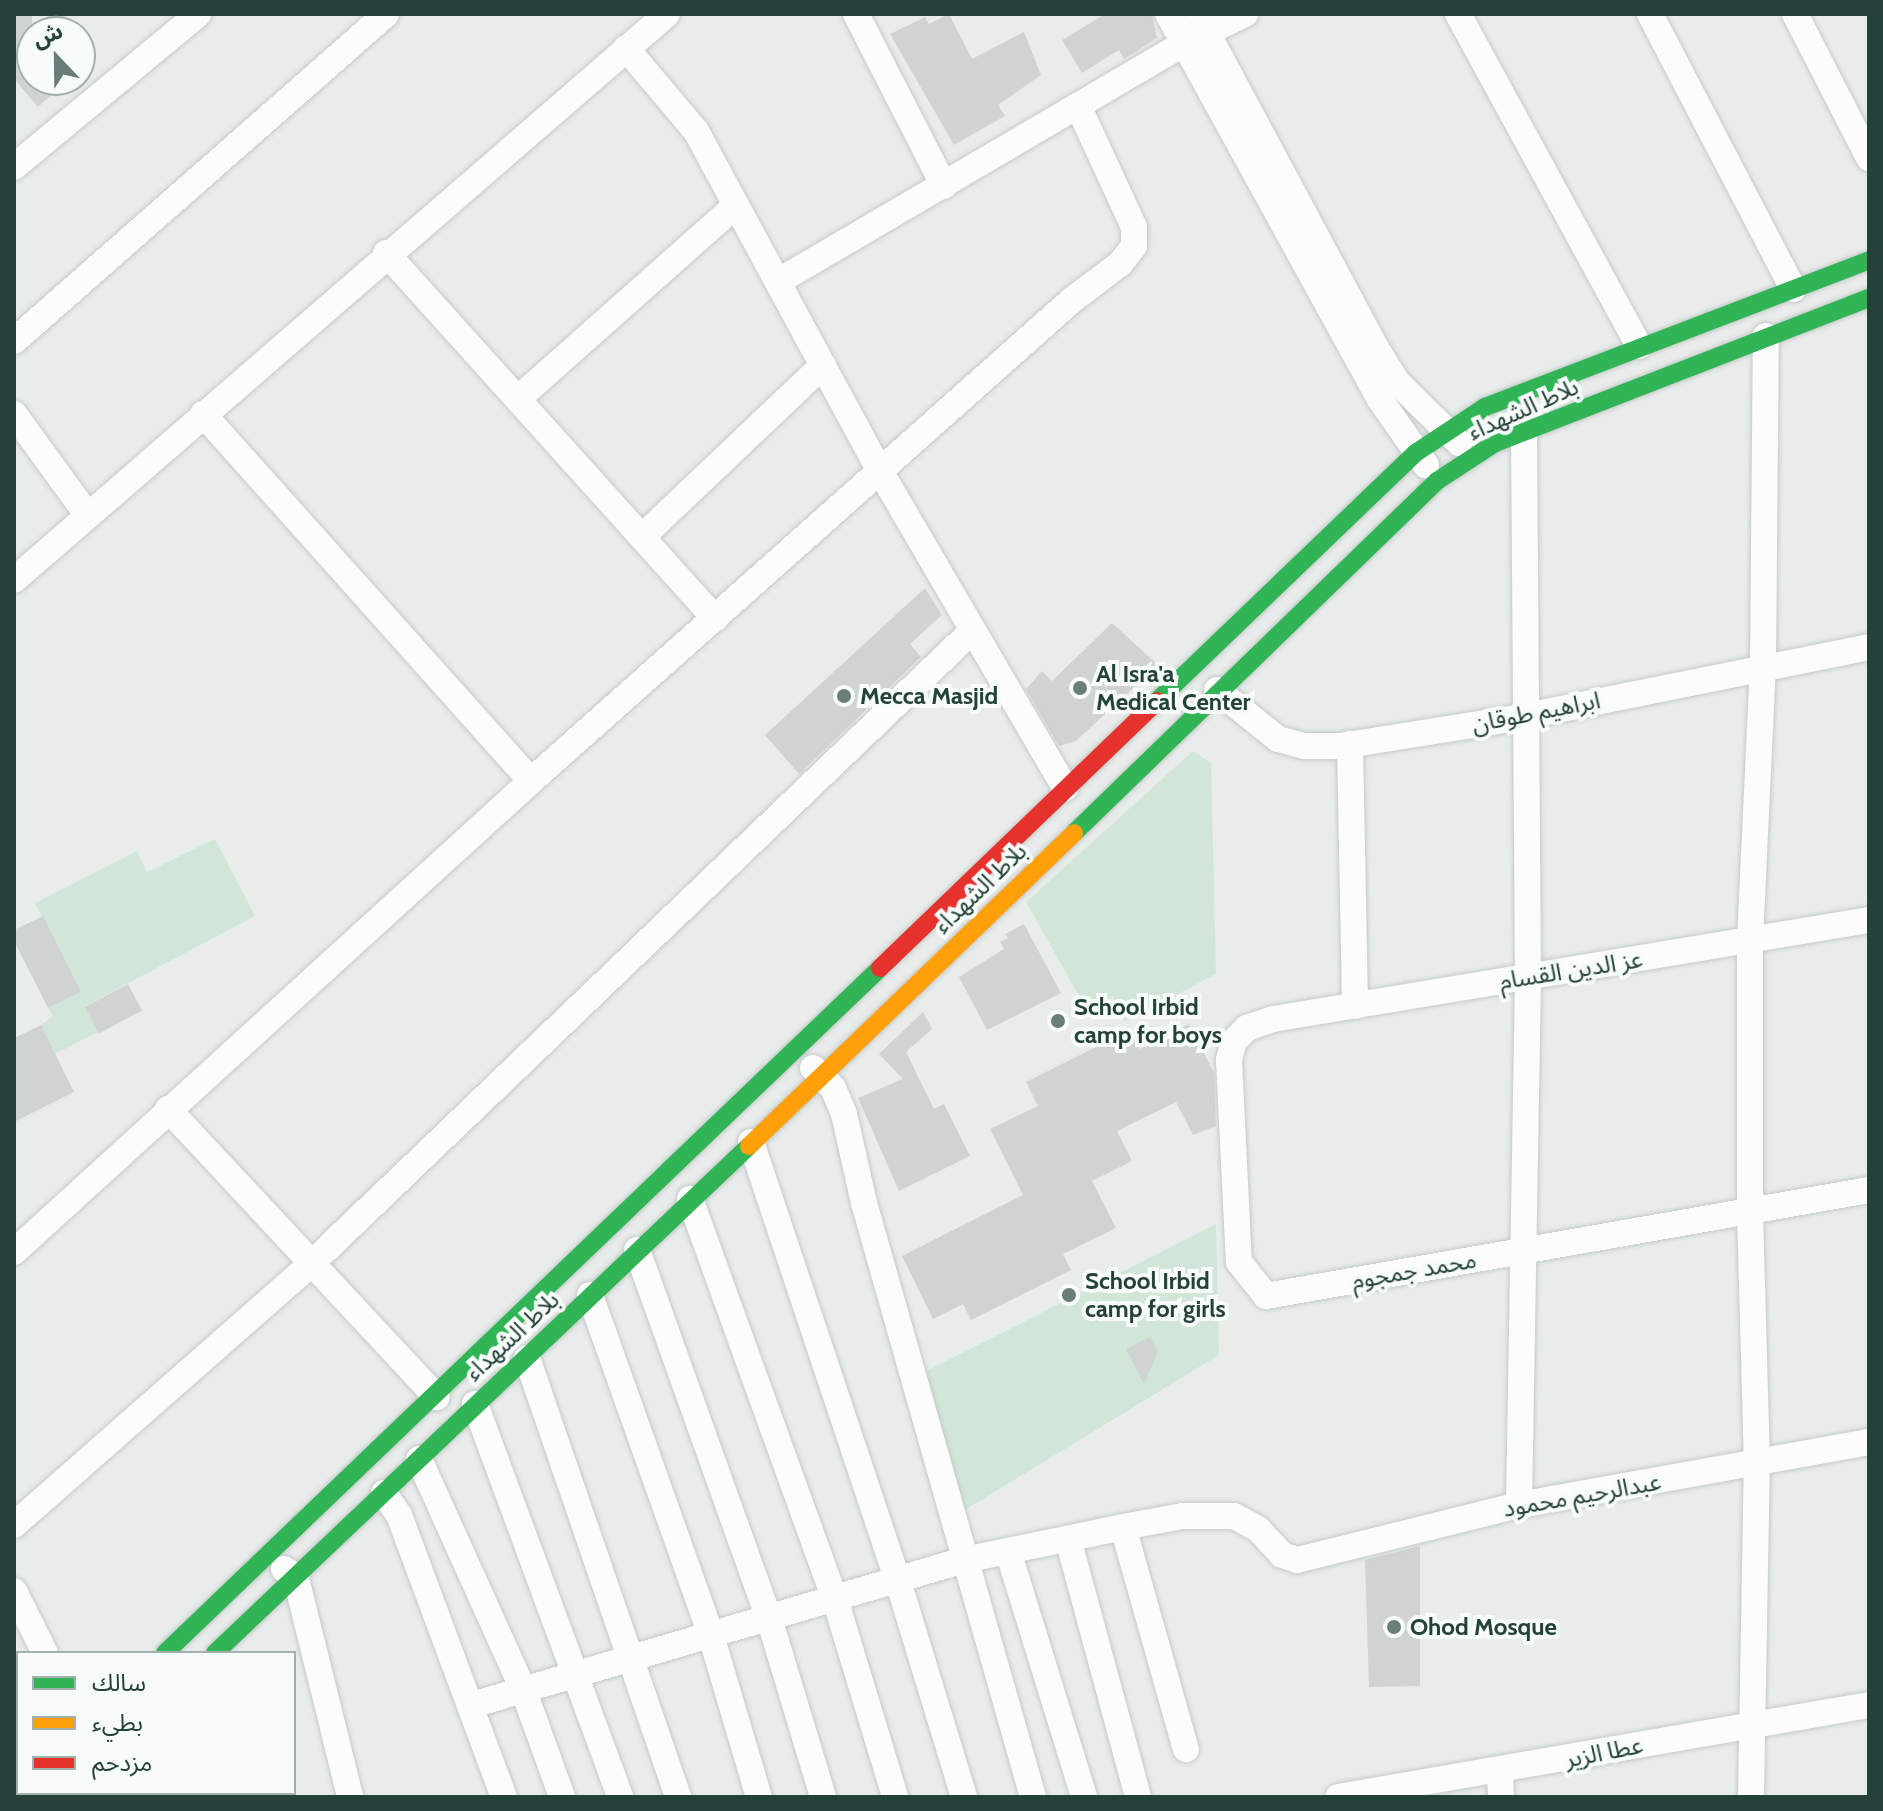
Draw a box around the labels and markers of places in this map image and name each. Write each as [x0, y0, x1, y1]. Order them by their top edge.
place label: Al Isra'a Medical Center [1096, 660, 1250, 716]
marker: Al Isra'a Medical Center [1071, 679, 1089, 697]
place label: Mecca Masjid [860, 682, 998, 710]
marker: Mecca Masjid [835, 687, 853, 705]
place label: School Irbid camp for boys [1074, 993, 1222, 1049]
marker: School Irbid camp for boys [1049, 1012, 1067, 1030]
place label: School Irbid camp for girls [1085, 1267, 1226, 1323]
marker: School Irbid camp for girls [1060, 1286, 1078, 1304]
place label: Ohod Mosque [1410, 1613, 1557, 1641]
marker: Ohod Mosque [1385, 1618, 1403, 1636]

